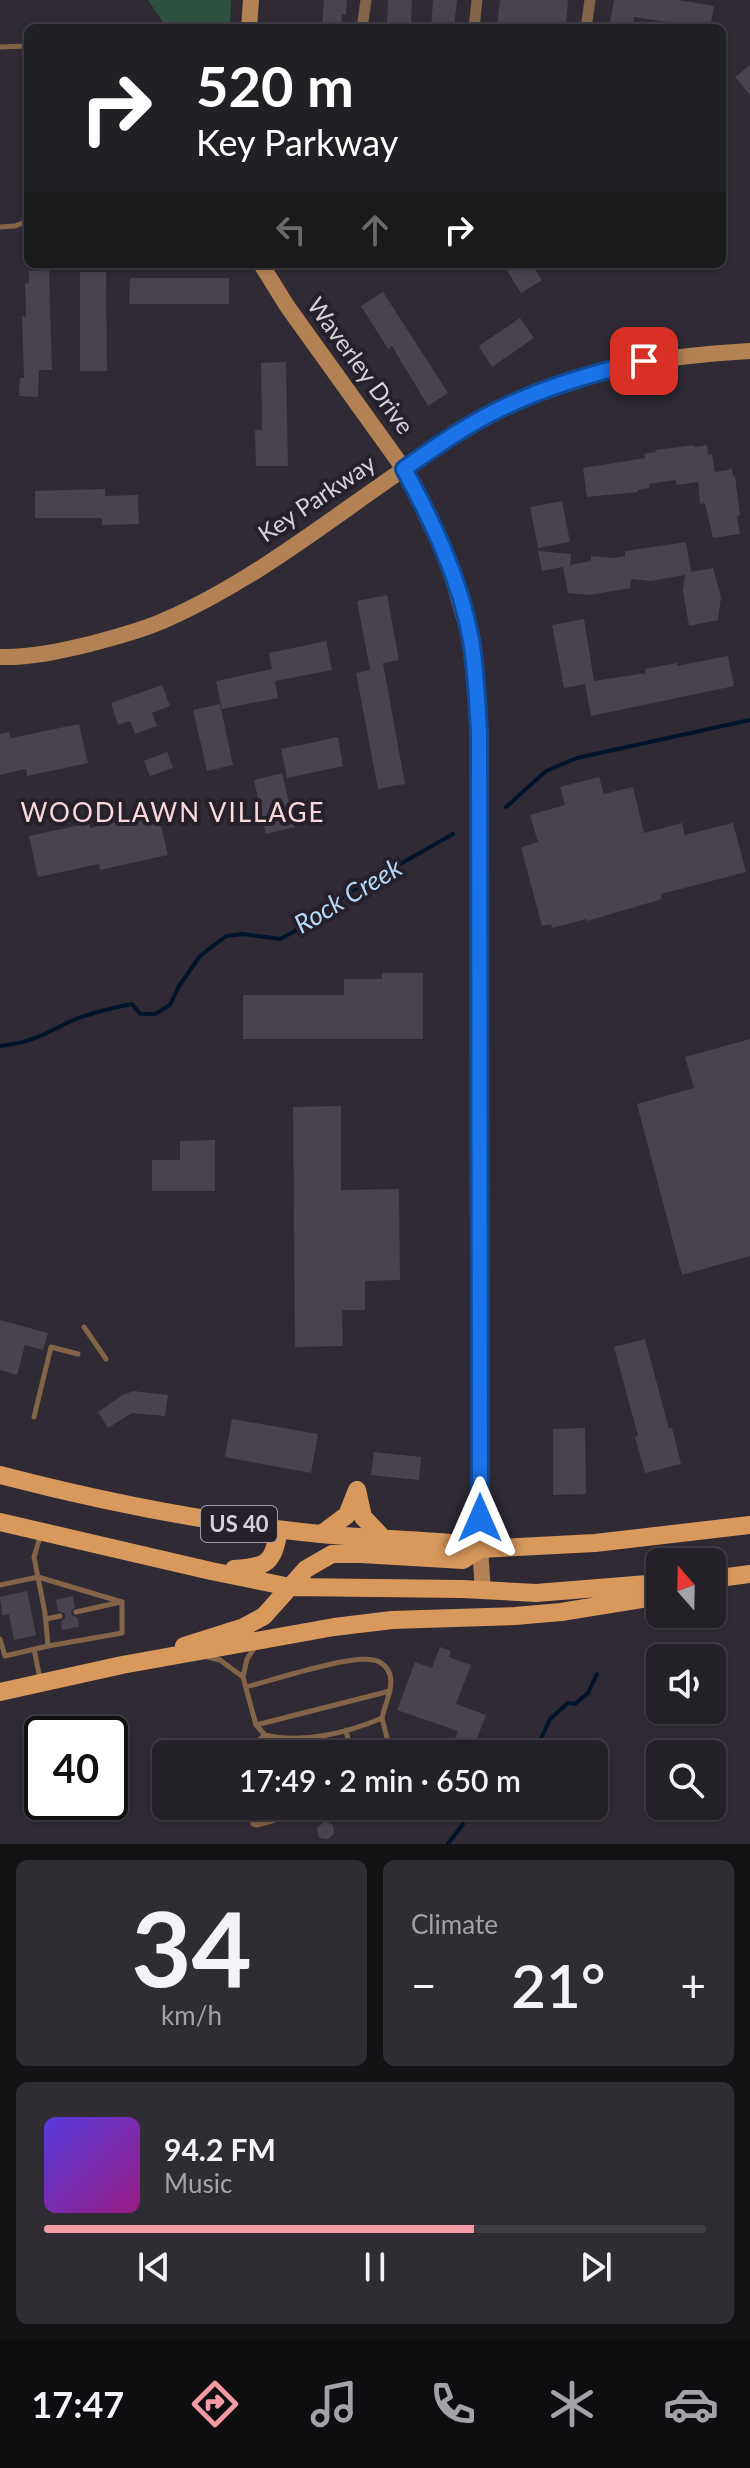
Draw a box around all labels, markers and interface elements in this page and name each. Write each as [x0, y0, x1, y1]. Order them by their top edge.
text: 520 m [196, 52, 354, 119]
icon: right [64, 56, 168, 160]
text: Key Parkway [196, 120, 398, 164]
icon: left [269, 208, 313, 252]
icon: ahead [353, 208, 397, 252]
icon: right [437, 208, 481, 252]
street label: Waverley Drive [302, 291, 420, 439]
pin [610, 327, 678, 395]
icon: arrive [622, 339, 666, 383]
street label: Key Parkway [252, 448, 381, 547]
district label: WOODLAWN VILLAGE [20, 796, 326, 828]
water label: Rock Creek [288, 850, 408, 940]
position arrow [438, 1476, 522, 1560]
road number: US 40 [201, 1506, 277, 1542]
north arrow [646, 1548, 726, 1628]
map controls [646, 1548, 726, 1820]
button: sound [646, 1644, 726, 1724]
speed limit sign: 40 [24, 1716, 128, 1820]
button: search [646, 1740, 726, 1820]
text: 17:49 · 2 min · 650 m [239, 1762, 521, 1798]
text: 34 [131, 1884, 252, 2009]
text: Climate [411, 1908, 498, 1940]
text: 21° [511, 1949, 606, 2021]
text: − [411, 1959, 437, 2011]
text: + [680, 1959, 706, 2011]
text: km/h [161, 1999, 222, 2031]
text: 94.2 FM [164, 2131, 276, 2167]
text: Music [164, 2167, 232, 2199]
icon: previous [132, 2245, 176, 2289]
icon: pause [353, 2245, 397, 2289]
icon: next [574, 2245, 618, 2289]
icon: directions [187, 2376, 243, 2432]
icon: music [306, 2376, 362, 2432]
icon: phone [425, 2376, 481, 2432]
icon: climate [544, 2376, 600, 2432]
icon: car [663, 2376, 719, 2432]
text: 17:47 [31, 2382, 124, 2426]

